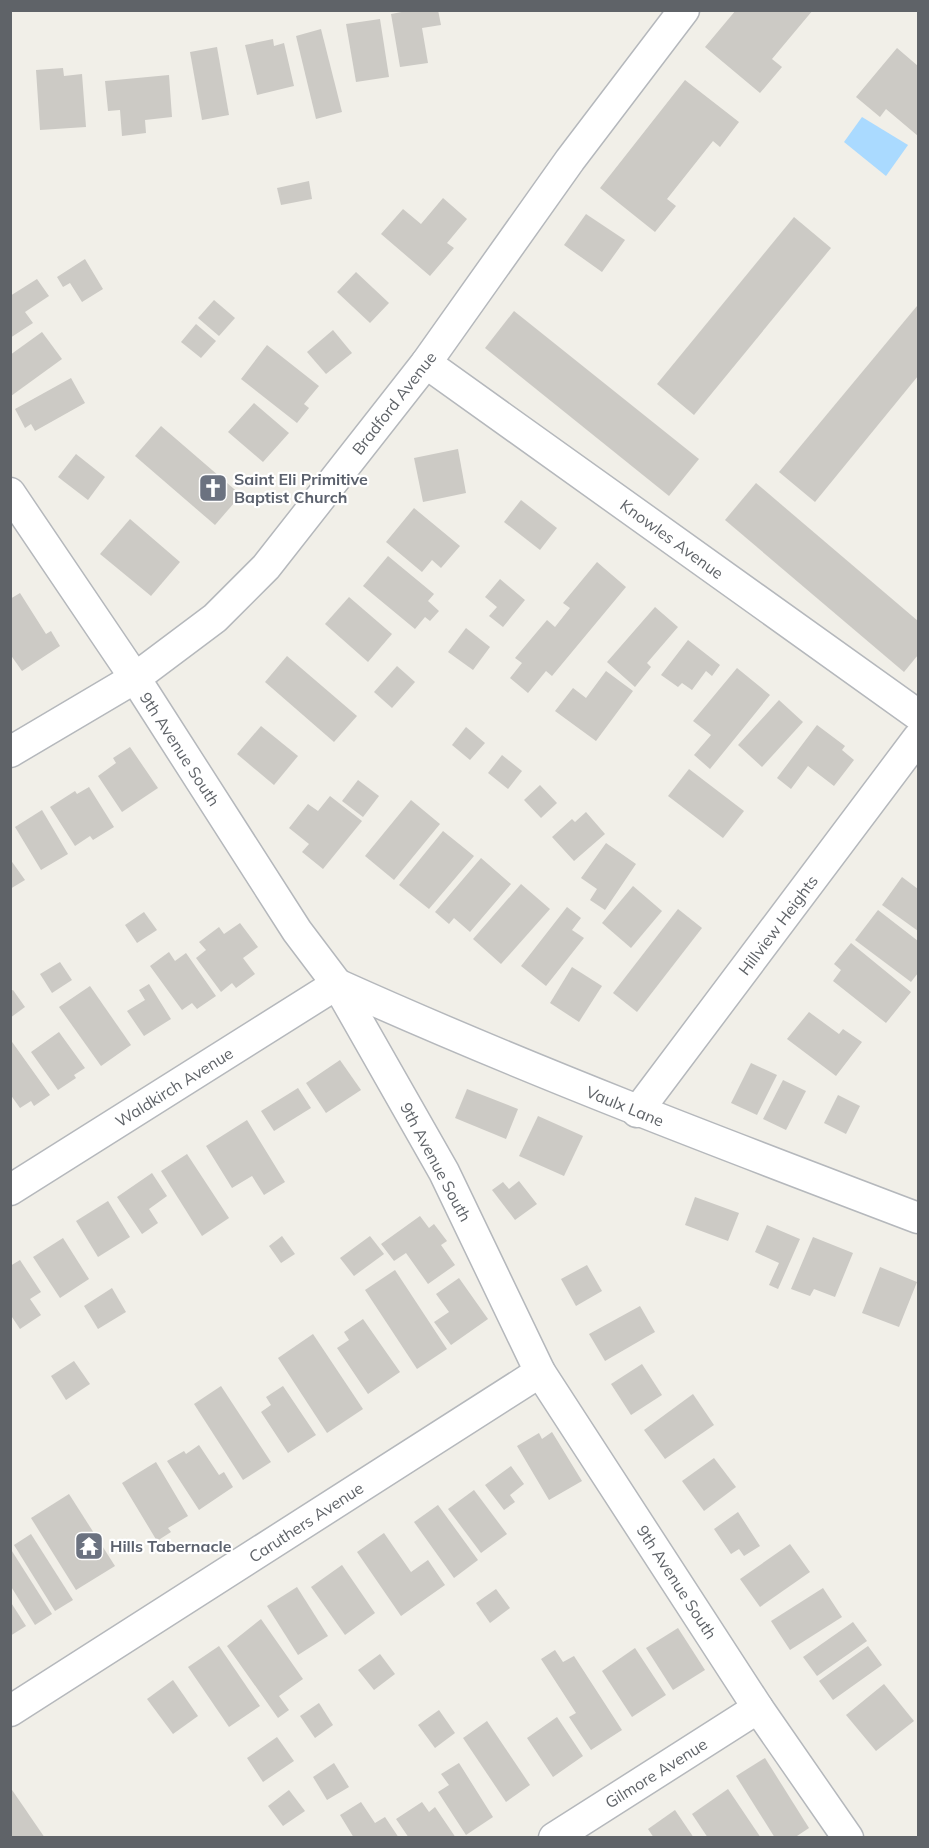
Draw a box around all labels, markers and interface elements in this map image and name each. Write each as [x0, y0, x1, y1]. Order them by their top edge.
street label: Bradford Avenue [348, 347, 440, 459]
place label: Saint Eli Primitive Baptist Church [234, 469, 368, 507]
church icon: Saint Eli Primitive Baptist Church [197, 472, 229, 504]
street label: Knowles Avenue [616, 495, 728, 583]
street label: 9th Avenue South [136, 688, 224, 810]
street label: Hillview Heights [734, 871, 822, 979]
street label: Waldkirch Avenue [112, 1043, 236, 1131]
street label: Vaulx Lane [583, 1081, 667, 1131]
street label: 9th Avenue South [396, 1099, 476, 1225]
street label: Caruthers Avenue [245, 1478, 367, 1566]
street label: 9th Avenue South [633, 1521, 721, 1643]
temple icon: Hills Tabernacle [73, 1530, 105, 1562]
place label: Hills Tabernacle [110, 1536, 232, 1556]
street label: Gilmore Avenue [601, 1734, 711, 1812]

